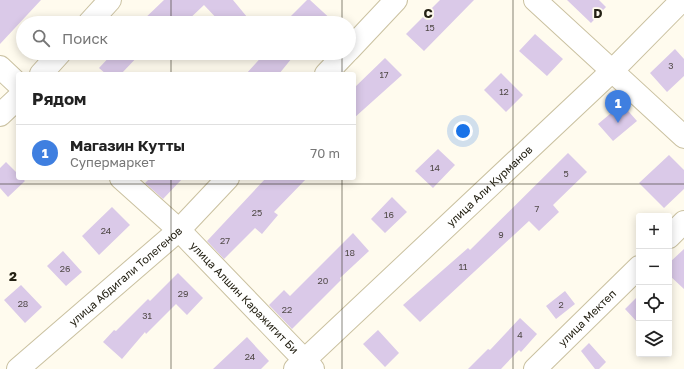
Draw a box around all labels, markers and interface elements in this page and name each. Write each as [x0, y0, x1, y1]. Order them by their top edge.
text: C [423, 5, 433, 21]
text: D [593, 5, 603, 21]
search box [16, 16, 356, 60]
house number: 15 [425, 22, 435, 33]
icon: search [30, 27, 52, 49]
text: Поиск [62, 29, 108, 47]
house number: 3 [668, 60, 674, 71]
house number: 17 [379, 69, 389, 80]
house number: 12 [499, 86, 509, 97]
text: Рядом [32, 88, 86, 109]
pin: 1 [605, 90, 631, 123]
your location [453, 121, 473, 141]
text: Магазин Кутты [70, 136, 185, 154]
street label: улица Али Курманов [444, 143, 535, 229]
text: 1 [42, 145, 48, 161]
text: 70 m [310, 145, 340, 161]
text: Супермаркет [70, 154, 155, 170]
house number: 14 [430, 162, 440, 173]
house number: 5 [563, 168, 569, 179]
house number: 7 [535, 203, 540, 214]
house number: 25 [252, 207, 262, 218]
house number: 16 [384, 209, 394, 220]
map controls [636, 213, 672, 357]
button: + [636, 213, 672, 249]
street label: улица Абдигали Толегенов [66, 223, 184, 328]
house number: 24 [101, 225, 112, 236]
house number: 9 [498, 229, 504, 240]
house number: 27 [220, 235, 230, 246]
street label: улица Алшин Каражигит Би [188, 239, 302, 356]
house number: 18 [345, 247, 355, 258]
button: − [636, 249, 672, 285]
house number: 11 [459, 261, 468, 272]
house number: 26 [60, 263, 70, 274]
text: 2 [9, 268, 17, 284]
house number: 20 [318, 275, 329, 286]
button: locate [636, 285, 672, 321]
street label: улица Мектеп [555, 286, 618, 349]
house number: 29 [178, 288, 188, 299]
house number: 28 [18, 298, 28, 309]
house number: 2 [558, 299, 564, 310]
house number: 22 [282, 304, 292, 315]
house number: 31 [142, 310, 152, 321]
button: layers [636, 321, 672, 357]
house number: 4 [517, 329, 523, 340]
house number: 24 [245, 351, 256, 362]

